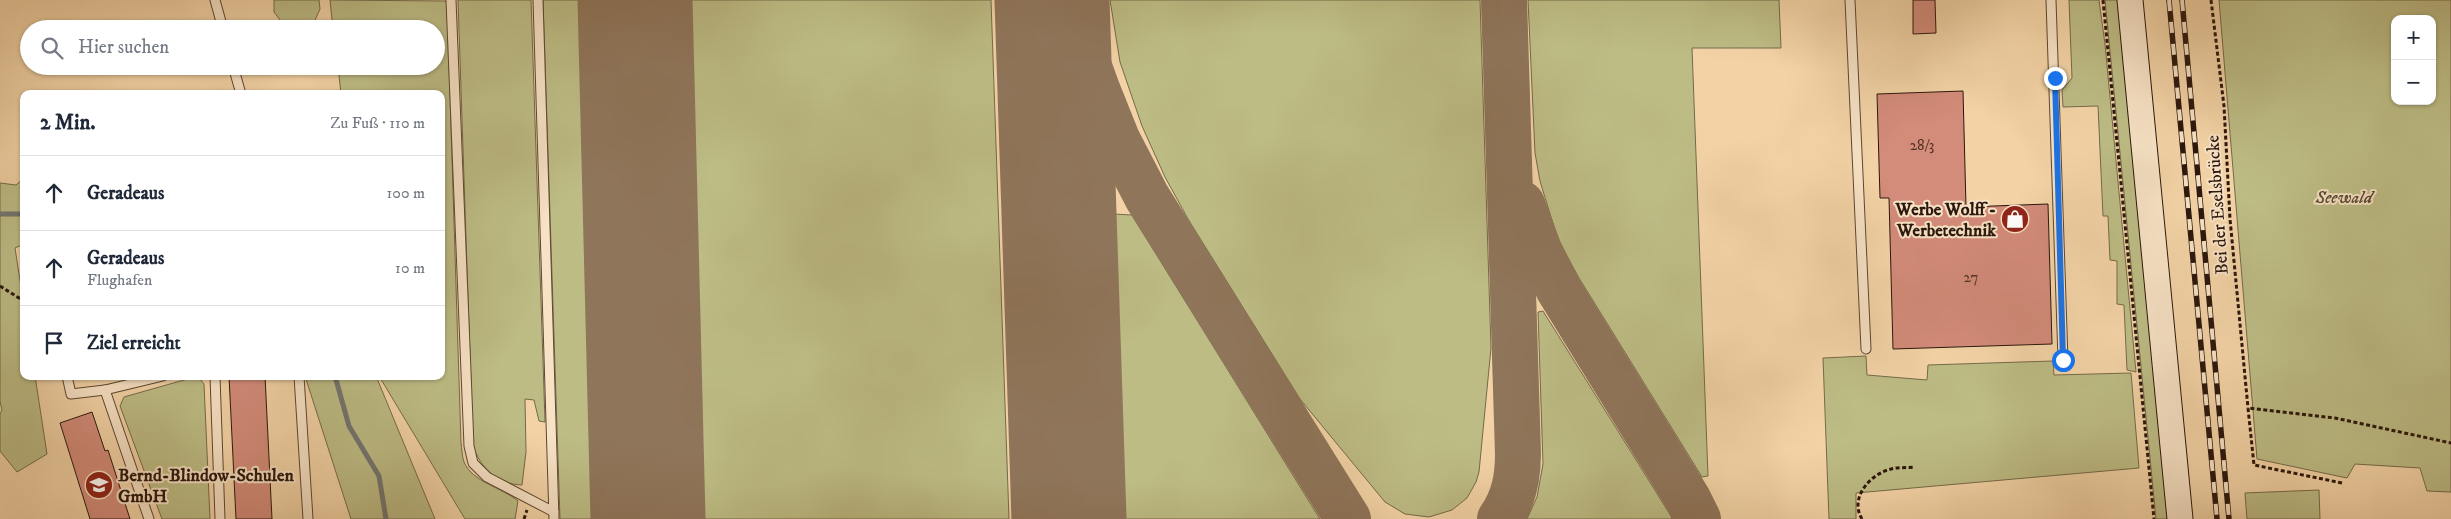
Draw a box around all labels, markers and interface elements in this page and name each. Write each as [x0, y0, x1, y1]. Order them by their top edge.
map controls [2391, 15, 2436, 105]
button: + [2391, 15, 2436, 60]
search box [20, 20, 445, 75]
icon: search [38, 34, 66, 62]
text: Hier suchen [78, 36, 169, 59]
button: − [2391, 60, 2436, 105]
route end [2044, 67, 2067, 90]
text: 2 Min. [40, 110, 95, 136]
text: Zu Fuß · 110 m [330, 113, 425, 133]
street label: Bei der Eselsbrücke [2202, 134, 2234, 275]
house number: 28/3 [1910, 136, 1934, 155]
icon: ahead [40, 179, 68, 207]
text: Geradeaus [87, 182, 164, 205]
text: 100 m [387, 183, 425, 203]
park label: Seewald [2314, 187, 2375, 209]
place label: Werbe Wolff - Werbetechnik [1895, 199, 1997, 242]
shop icon: Werbe Wolff - Werbetechnik [2000, 204, 2030, 234]
text: Geradeaus [87, 247, 164, 270]
icon: ahead [40, 254, 68, 282]
text: 10 m [395, 258, 425, 278]
house number: 27 [1964, 268, 1979, 287]
text: Flughafen [87, 270, 152, 290]
icon: arrive [40, 329, 68, 357]
text: Ziel erreicht [87, 332, 181, 355]
route start [2052, 349, 2075, 372]
place label: Bernd-Blindow-Schulen GmbH [118, 465, 294, 508]
school or university icon: Bernd-Blindow-Schulen GmbH [84, 470, 114, 500]

